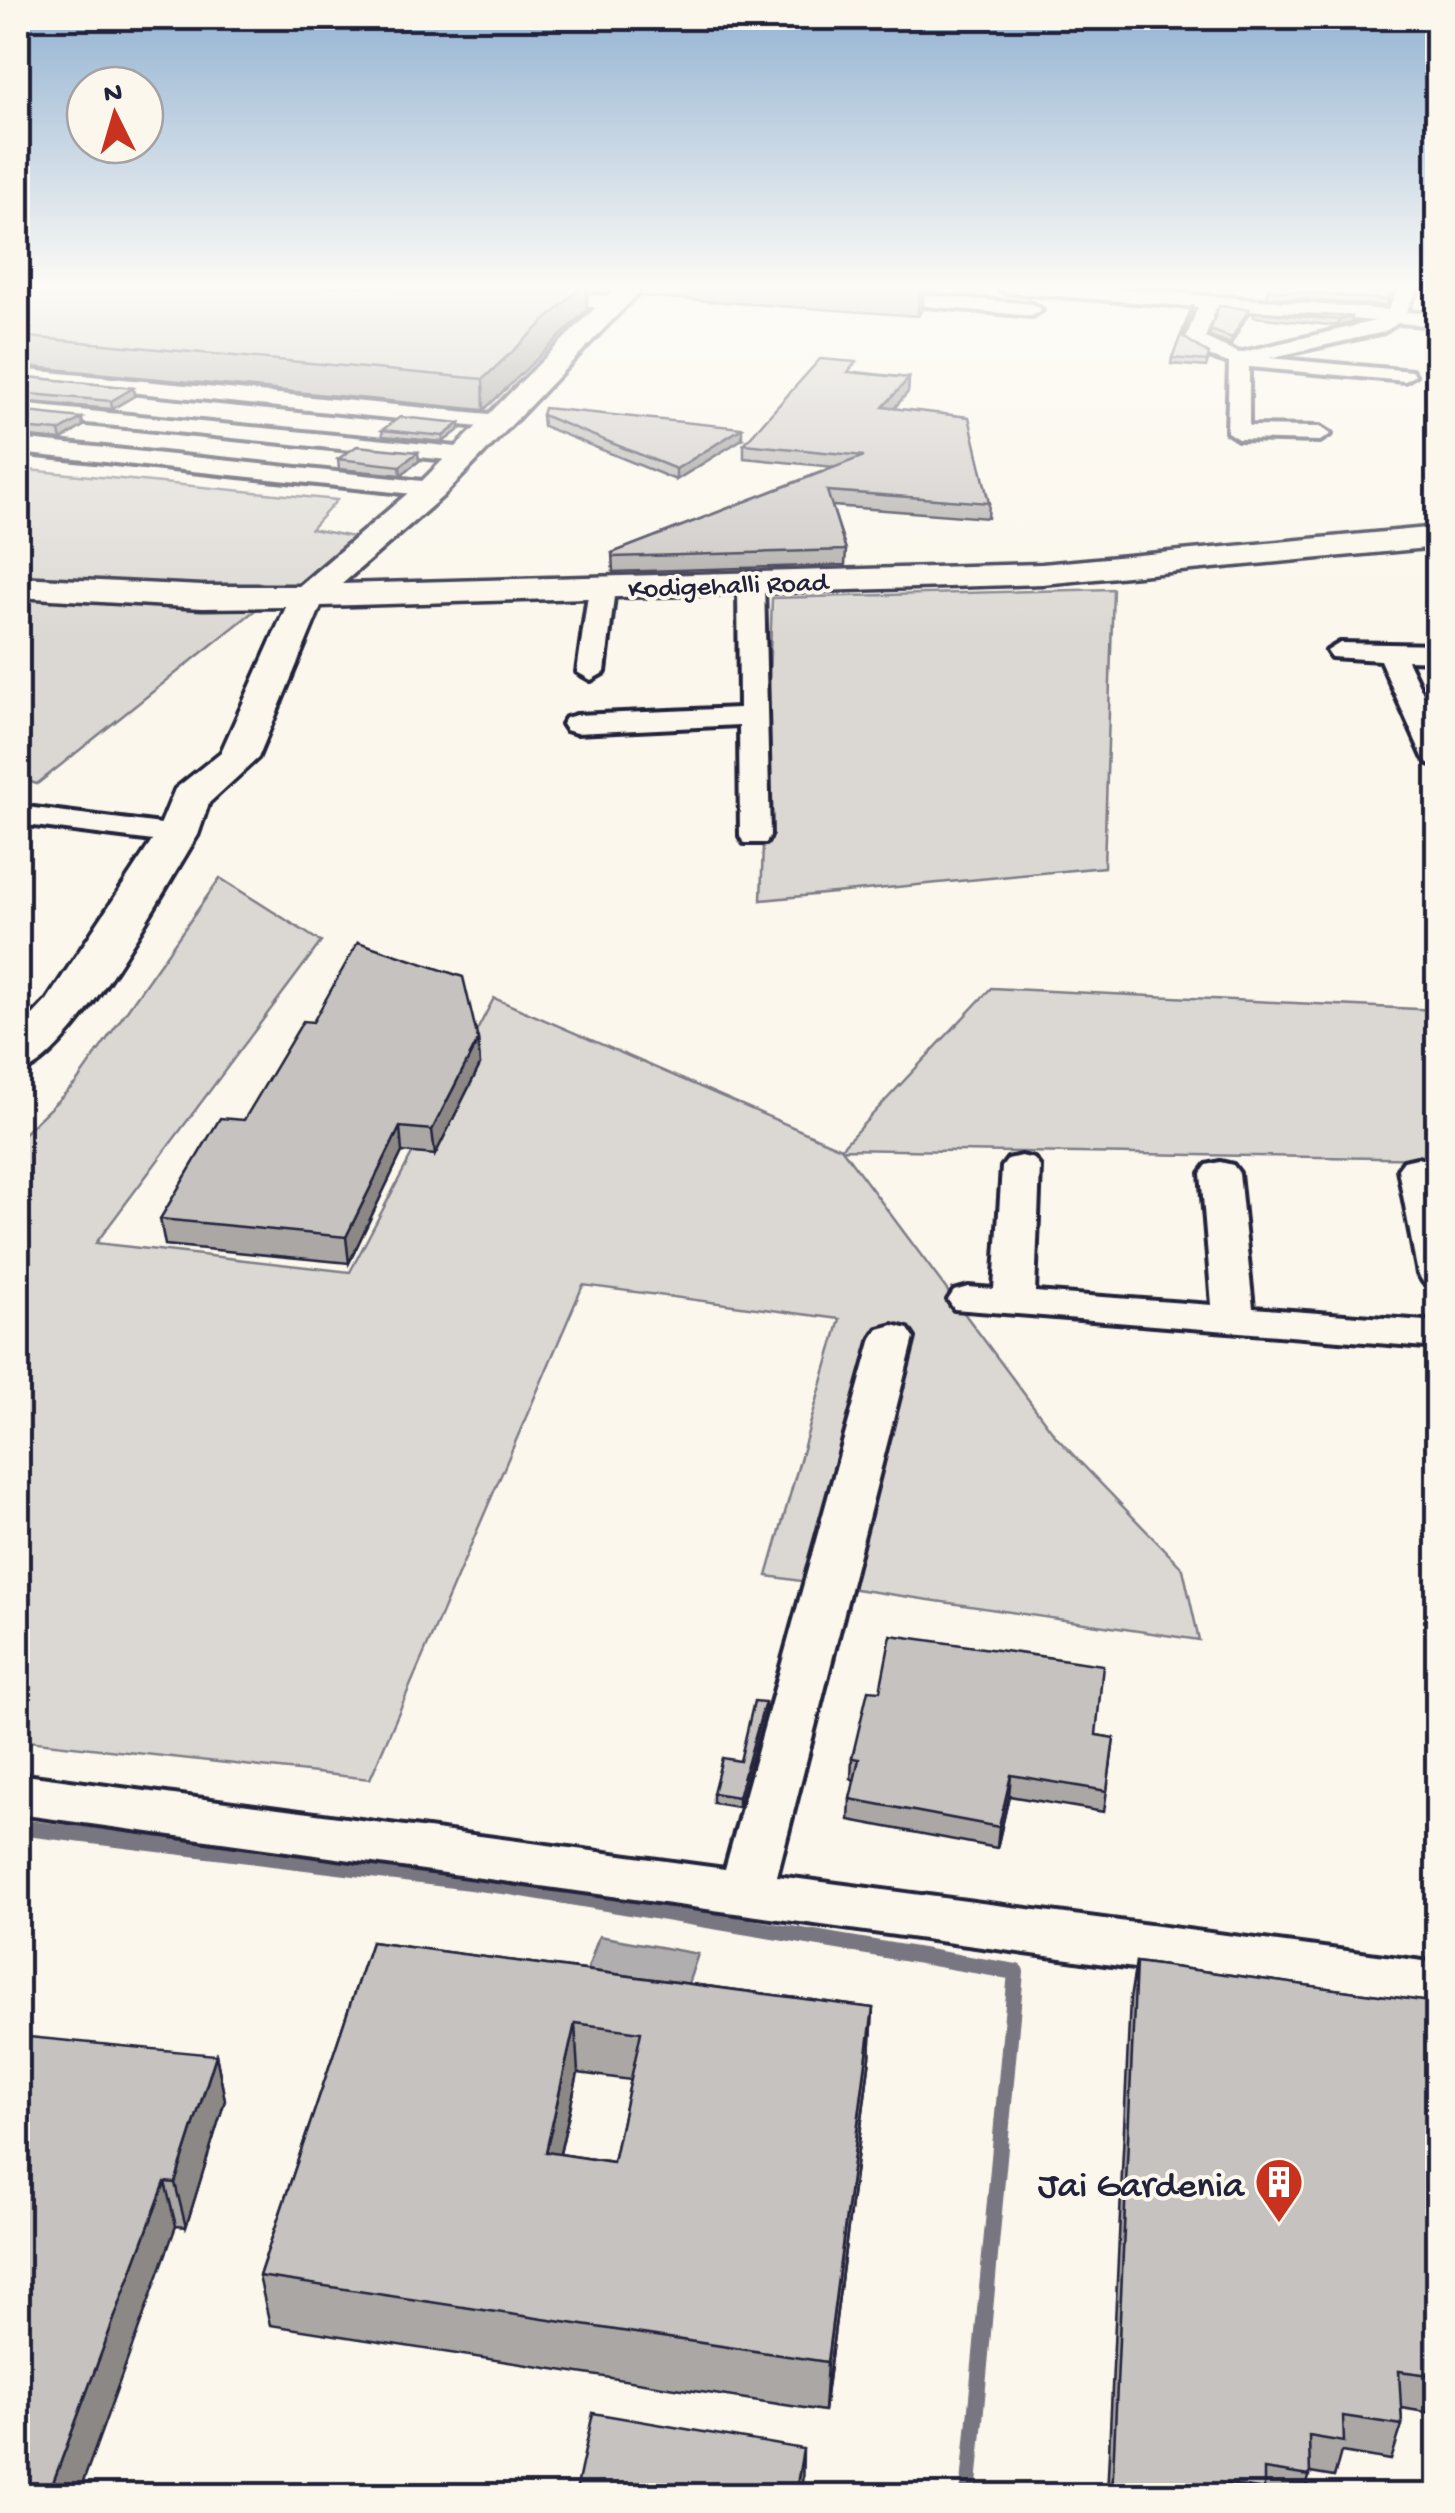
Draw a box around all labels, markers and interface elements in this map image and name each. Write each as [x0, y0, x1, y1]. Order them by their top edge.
north arrow [65, 65, 165, 165]
text: N [103, 77, 124, 112]
street label: Kodigehalli Road [628, 567, 831, 607]
building icon: Jai Gardenia [1253, 2156, 1305, 2224]
place label: Jai Gardenia [1038, 2166, 1246, 2210]

